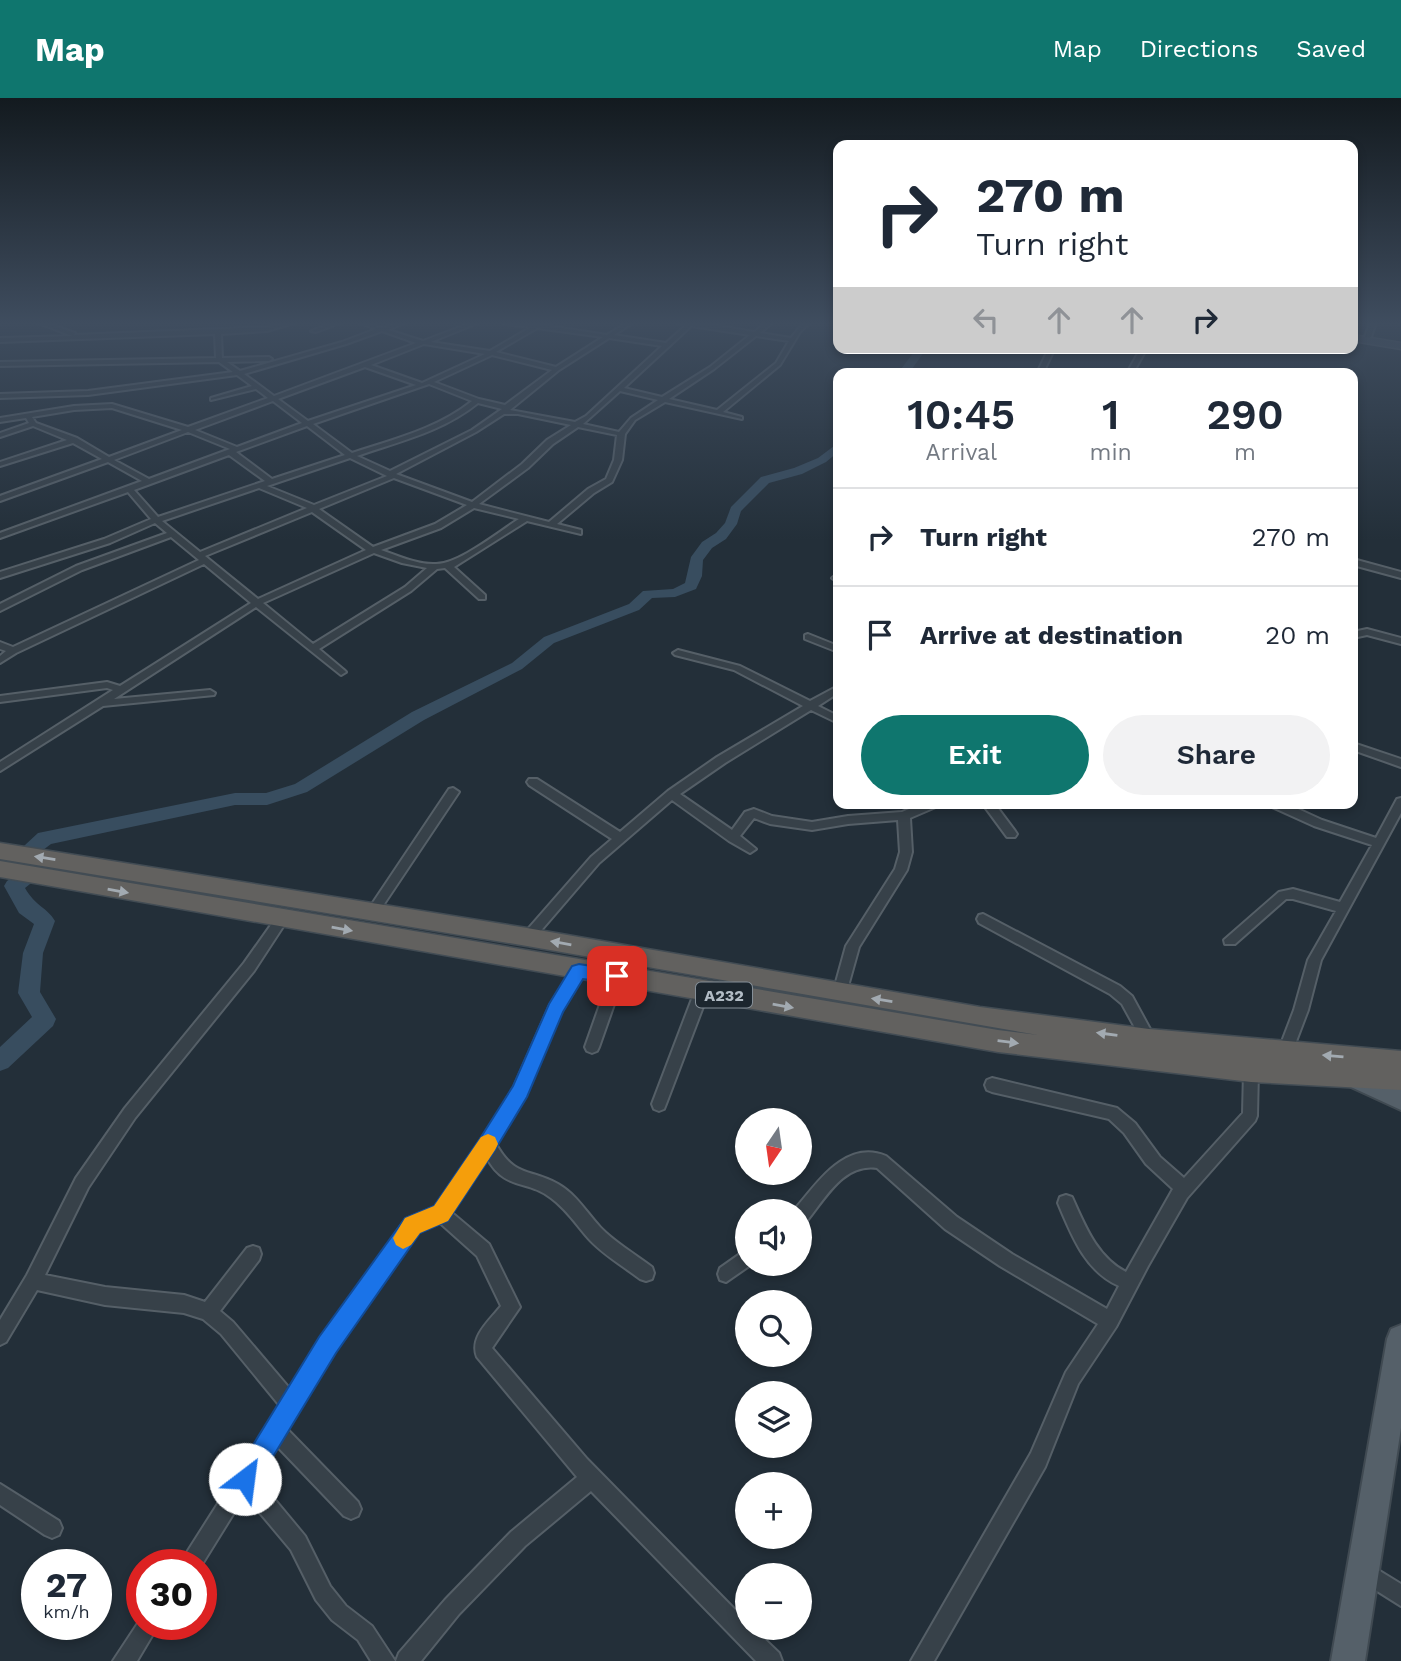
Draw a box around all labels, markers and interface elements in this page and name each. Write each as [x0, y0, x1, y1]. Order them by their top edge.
text: Map [35, 30, 105, 69]
text: Map [1053, 35, 1102, 63]
text: Directions [1140, 35, 1258, 63]
text: Saved [1296, 35, 1366, 63]
text: 270 m [976, 166, 1125, 224]
icon: right [861, 168, 952, 259]
text: Turn right [976, 225, 1128, 263]
icon: left [967, 301, 1005, 339]
icon: ahead [1040, 301, 1078, 339]
icon: ahead [1113, 301, 1151, 339]
icon: right [1186, 301, 1224, 339]
text: 10:45 [907, 390, 1015, 439]
text: 1 [1102, 390, 1119, 439]
text: 290 [1206, 390, 1284, 439]
text: Arrival [925, 439, 997, 466]
text: min [1090, 439, 1132, 466]
text: m [1234, 439, 1256, 466]
icon: right [861, 518, 899, 556]
text: Turn right [920, 522, 1047, 552]
text: 270 m [1251, 522, 1330, 552]
icon: arrive [861, 616, 899, 654]
text: Arrive at destination [920, 620, 1183, 650]
text: 20 m [1265, 620, 1330, 650]
button: Exit [861, 715, 1089, 795]
button: Share [1103, 715, 1330, 795]
one-way arrow [34, 852, 56, 863]
one-way arrow [107, 886, 129, 897]
one-way arrow [331, 924, 353, 935]
one-way arrow [550, 937, 572, 948]
pin [587, 946, 647, 1006]
icon: arrive [598, 957, 636, 995]
road number: A232 [696, 982, 752, 1007]
one-way arrow [871, 994, 893, 1005]
one-way arrow [772, 1001, 794, 1012]
one-way arrow [1095, 1029, 1117, 1040]
one-way arrow [997, 1037, 1019, 1048]
one-way arrow [1322, 1050, 1344, 1061]
north arrow [735, 1108, 812, 1185]
map controls [735, 1108, 812, 1640]
button: sound [735, 1199, 812, 1276]
button: search [735, 1290, 812, 1367]
button: layers [735, 1381, 812, 1458]
position arrow [208, 1442, 282, 1516]
button: + [735, 1472, 812, 1549]
speed limit sign: 30 [126, 1549, 217, 1640]
button: − [735, 1563, 812, 1640]
text: 27 [46, 1564, 87, 1606]
text: km/h [43, 1601, 90, 1622]

